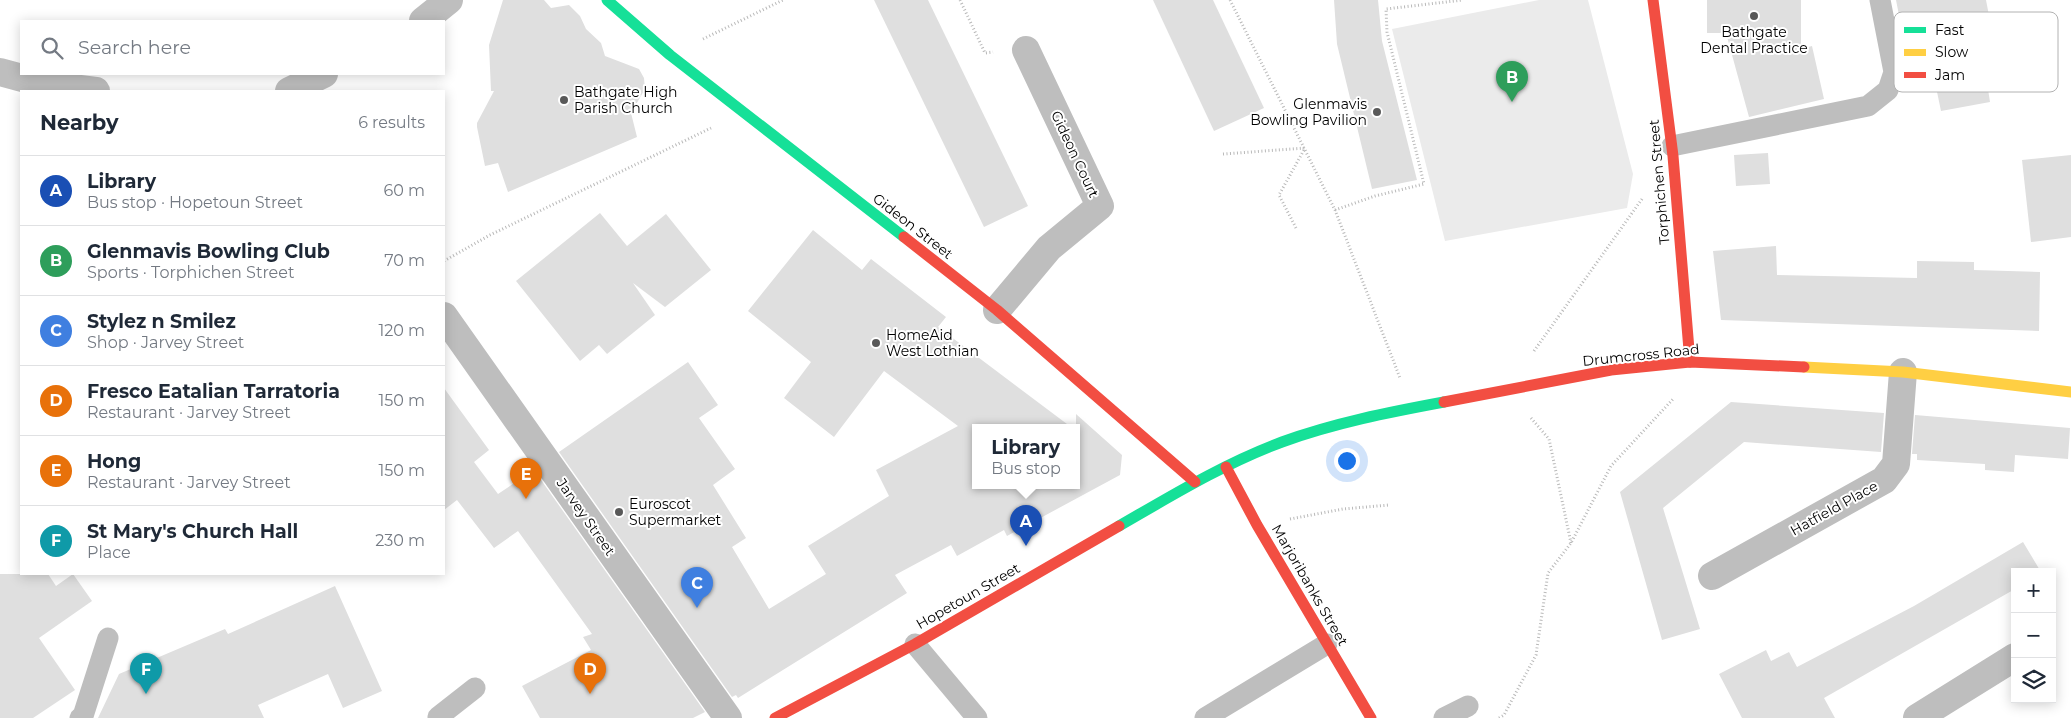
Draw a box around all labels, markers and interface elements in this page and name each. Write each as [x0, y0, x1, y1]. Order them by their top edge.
marker: Bathgate Dental Practice [1748, 10, 1760, 22]
legend [1894, 12, 2058, 92]
search box [20, 20, 445, 75]
text: Fast [1935, 21, 1965, 39]
place label: Bathgate Dental Practice [1700, 23, 1808, 57]
icon: search [38, 34, 66, 62]
text: Search here [78, 36, 191, 59]
text: Slow [1935, 43, 1969, 61]
pin: B [1496, 61, 1528, 102]
text: Jam [1934, 66, 1965, 84]
place label: Bathgate High Parish Church [574, 83, 678, 117]
marker: Bathgate High Parish Church [558, 94, 570, 106]
place label: Glenmavis Bowling Pavilion [1250, 95, 1367, 129]
marker: Glenmavis Bowling Pavilion [1371, 106, 1383, 118]
street label: Gideon Court [1047, 108, 1103, 201]
text: Nearby [40, 110, 119, 135]
text: 6 results [358, 113, 425, 132]
street label: Torphichen Street [1645, 118, 1673, 245]
text: Library [87, 170, 156, 193]
text: A [50, 181, 62, 200]
text: 60 m [383, 181, 425, 200]
street label: Gideon Street [869, 189, 957, 263]
text: Bus stop · Hopetoun Street [87, 193, 303, 212]
text: Glenmavis Bowling Club [87, 240, 330, 263]
text: B [50, 251, 62, 270]
text: 70 m [384, 251, 425, 270]
text: Sports · Torphichen Street [87, 263, 294, 282]
text: Stylez n Smilez [87, 310, 236, 333]
text: C [50, 321, 62, 340]
text: 120 m [378, 321, 425, 340]
place label: HomeAid West Lothian [886, 326, 979, 360]
text: Shop · Jarvey Street [87, 333, 244, 352]
marker: HomeAid West Lothian [870, 337, 882, 349]
street label: Drumcross Road [1582, 340, 1700, 370]
text: Fresco Eatalian Tarratoria [87, 380, 340, 403]
text: D [49, 391, 63, 410]
text: 150 m [378, 391, 425, 410]
text: Restaurant · Jarvey Street [87, 403, 291, 422]
popup [972, 424, 1080, 489]
text: Library [991, 436, 1060, 459]
your location [1334, 448, 1360, 474]
text: Hong [87, 450, 141, 473]
pin: E [510, 458, 542, 499]
text: Bus stop [991, 459, 1061, 478]
text: E [51, 461, 61, 480]
text: 150 m [378, 461, 425, 480]
text: Restaurant · Jarvey Street [87, 473, 291, 492]
street label: Jarvey Street [552, 474, 619, 559]
street label: Hatfield Place [1787, 477, 1881, 539]
place label: Euroscot Supermarket [629, 495, 722, 529]
pin: A [1010, 505, 1042, 546]
marker: Euroscot Supermarket [613, 506, 625, 518]
text: St Mary's Church Hall [87, 520, 298, 543]
street label: Marjoribanks Street [1268, 521, 1352, 649]
text: F [51, 531, 61, 550]
text: 230 m [375, 531, 425, 550]
text: Place [87, 543, 131, 562]
street label: Hopetoun Street [913, 559, 1024, 633]
pin: C [681, 567, 713, 608]
map controls [2011, 568, 2056, 703]
button: + [2011, 568, 2056, 613]
button: − [2011, 613, 2056, 658]
pin: F [130, 653, 162, 694]
pin: D [574, 653, 606, 694]
button: layers [2011, 658, 2056, 703]

